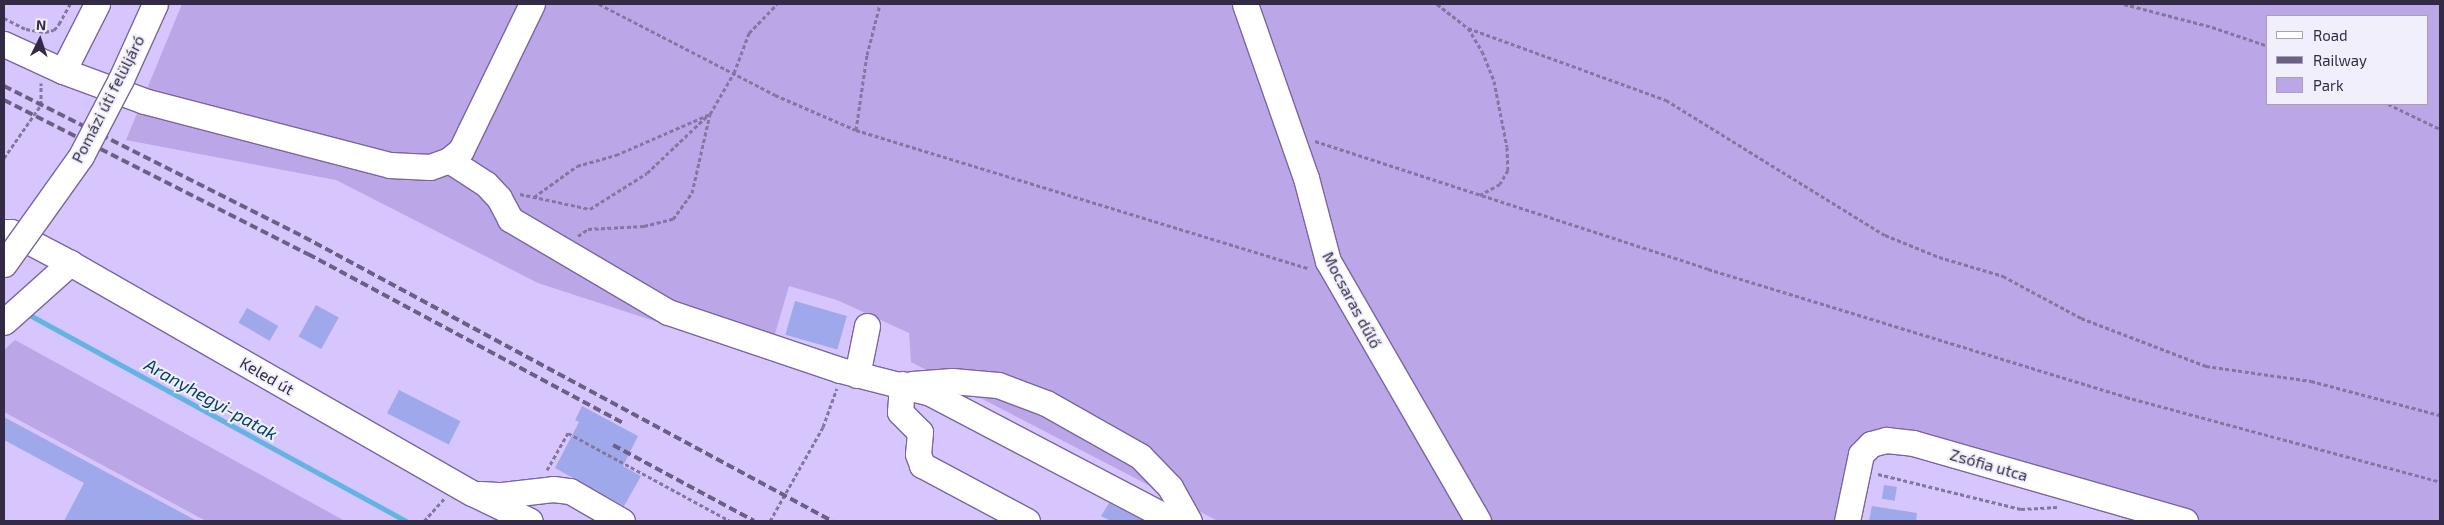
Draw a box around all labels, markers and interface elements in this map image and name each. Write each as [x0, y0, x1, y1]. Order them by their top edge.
north arrow [15, 15, 65, 65]
legend [2266, 15, 2429, 105]
text: N [35, 16, 47, 33]
text: Road [2313, 26, 2348, 44]
street label: Pomázi úti felüljáró [67, 32, 149, 166]
text: Railway [2313, 51, 2367, 69]
text: Park [2313, 76, 2344, 94]
street label: Mocsaras dűlő [1318, 248, 1386, 352]
street label: Keled út [237, 353, 297, 399]
water label: Aranyhegyi-patak [141, 354, 281, 444]
street label: Zsófia utca [1948, 445, 2030, 485]

